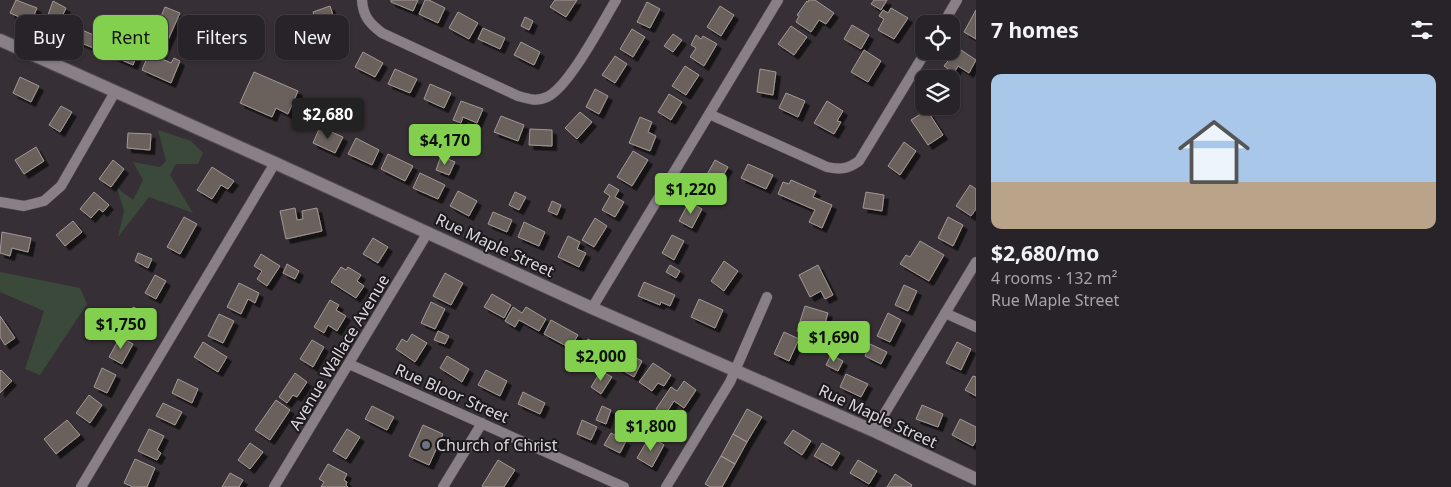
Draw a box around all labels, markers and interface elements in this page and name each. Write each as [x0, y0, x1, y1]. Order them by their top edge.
chip: Buy [15, 15, 83, 60]
chip: Rent [93, 15, 168, 60]
chip: Filters [178, 15, 265, 60]
chip: New [275, 15, 349, 60]
map controls [915, 15, 960, 115]
button: locate [915, 15, 960, 60]
text: 7 homes [991, 16, 1079, 44]
icon: filters [1408, 16, 1436, 44]
button: layers [915, 70, 960, 115]
pin: $2,680 [287, 98, 369, 140]
text: $2,680 [303, 103, 353, 125]
icon: home [1169, 107, 1259, 197]
pin: $4,170 [404, 124, 486, 166]
text: $4,170 [420, 129, 470, 151]
pin: $1,220 [650, 172, 732, 215]
text: $1,220 [666, 178, 716, 200]
street label: Rue Maple Street [432, 208, 558, 282]
text: $2,680/mo [991, 239, 1099, 267]
text: 4 rooms · 132 m² [991, 267, 1117, 289]
street label: Avenue Wallace Avenue [284, 270, 394, 434]
text: Rue Maple Street [991, 289, 1119, 311]
pin: $1,750 [80, 308, 162, 350]
text: $1,750 [96, 313, 146, 335]
pin: $1,690 [793, 320, 875, 363]
text: $1,690 [809, 326, 859, 348]
pin: $2,000 [560, 340, 642, 382]
text: $2,000 [576, 345, 626, 367]
street label: Rue Bloor Street [392, 358, 513, 428]
street label: Rue Maple Street [815, 379, 941, 453]
pin: $1,800 [610, 410, 692, 452]
text: $1,800 [626, 415, 676, 437]
place label: Church of Christ [436, 434, 558, 456]
marker: Church of Christ [420, 439, 432, 451]

